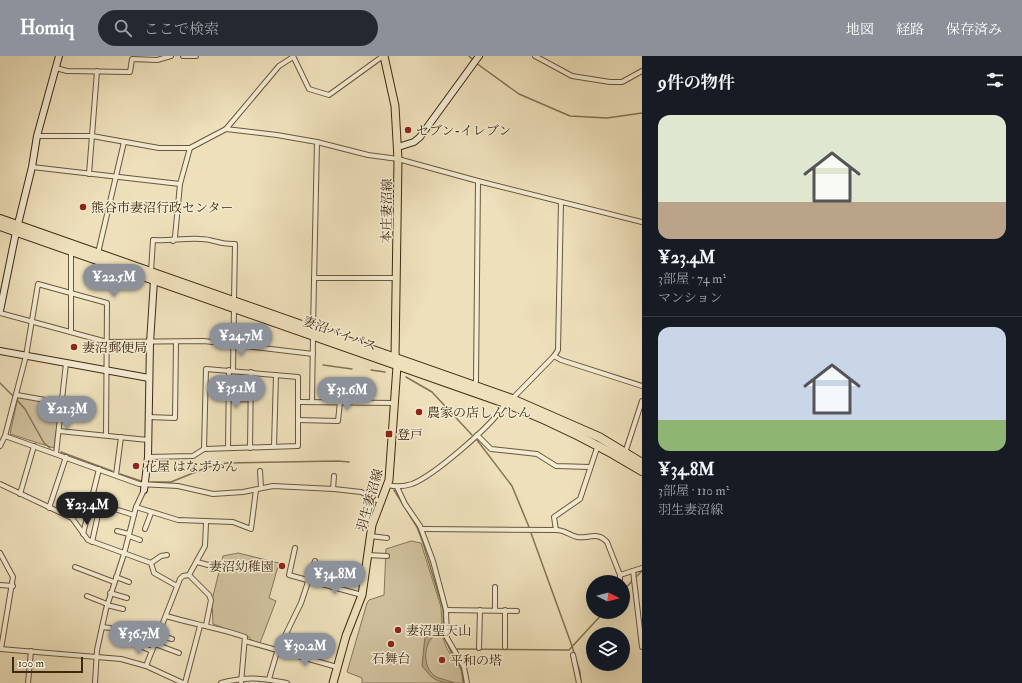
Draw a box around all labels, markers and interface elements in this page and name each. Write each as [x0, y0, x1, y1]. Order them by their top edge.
search box [98, 10, 378, 46]
text: Homiq [20, 16, 74, 40]
icon: search [112, 17, 134, 39]
text: ここで検索 [144, 20, 219, 39]
text: 地図 [846, 21, 874, 38]
text: 経路 [896, 21, 924, 38]
text: 保存済み [946, 21, 1002, 38]
icon: filters [984, 69, 1006, 91]
text: 9件の物件 [658, 72, 735, 93]
place label: セブン-イレブン [416, 123, 511, 139]
marker: セブン-イレブン [403, 125, 413, 135]
icon: home [796, 141, 868, 213]
street label: 本庄妻沼線 [378, 178, 396, 244]
place label: 熊谷市妻沼行政センター [91, 200, 233, 216]
marker: 熊谷市妻沼行政センター [78, 202, 88, 212]
text: ¥23.4M [658, 247, 715, 268]
pin: ¥22.5M [81, 264, 147, 298]
text: ¥22.5M [92, 269, 136, 285]
text: 3部屋 · 74 m² [658, 271, 726, 287]
text: マンション [658, 290, 722, 306]
street label: 妻沼バイパス [300, 313, 379, 355]
pin: ¥24.7M [208, 323, 274, 357]
text: ¥24.7M [219, 328, 263, 344]
place label: 妻沼郵便局 [82, 340, 147, 356]
marker: 妻沼郵便局 [69, 342, 79, 352]
icon: home [796, 353, 868, 425]
pin: ¥35.1M [203, 375, 269, 409]
pin: ¥31.6M [314, 377, 380, 411]
text: ¥35.1M [216, 380, 256, 396]
text: ¥31.6M [326, 382, 368, 398]
pin: ¥21.3M [34, 396, 100, 430]
text: ¥21.3M [46, 401, 88, 417]
place label: 農家の店しんしん [427, 405, 531, 421]
marker: 農家の店しんしん [414, 407, 424, 417]
place label: 登戸 [397, 427, 423, 443]
marker: 登戸 [384, 429, 394, 439]
place label: 花屋 はなずかん [144, 459, 238, 475]
text: ¥34.8M [658, 459, 715, 480]
marker: 花屋 はなずかん [131, 461, 141, 471]
street label: 羽生妻沼線 [353, 467, 387, 534]
text: 3部屋 · 110 m² [658, 483, 729, 499]
pin: ¥23.4M [54, 492, 120, 526]
text: ¥23.4M [65, 497, 109, 513]
text: 羽生妻沼線 [658, 502, 723, 518]
place label: 妻沼幼稚園 [209, 559, 274, 575]
marker: 妻沼幼稚園 [277, 561, 287, 571]
pin: ¥34.8M [302, 561, 368, 595]
text: ¥34.8M [313, 566, 357, 582]
north arrow [586, 575, 630, 619]
map controls [586, 575, 630, 671]
pin: ¥36.7M [106, 621, 172, 655]
place label: 妻沼聖天山 [406, 623, 471, 639]
marker: 妻沼聖天山 [393, 625, 403, 635]
text: ¥36.7M [118, 626, 160, 642]
button: layers [586, 627, 630, 671]
pin: ¥30.2M [272, 633, 338, 667]
text: ¥30.2M [283, 638, 327, 654]
marker: 石舞台 [386, 639, 396, 649]
place label: 石舞台 [371, 651, 411, 667]
place label: 平和の塔 [450, 653, 502, 669]
scale bar [12, 655, 83, 674]
marker: 平和の塔 [437, 655, 447, 665]
text: 100 m [18, 657, 44, 670]

